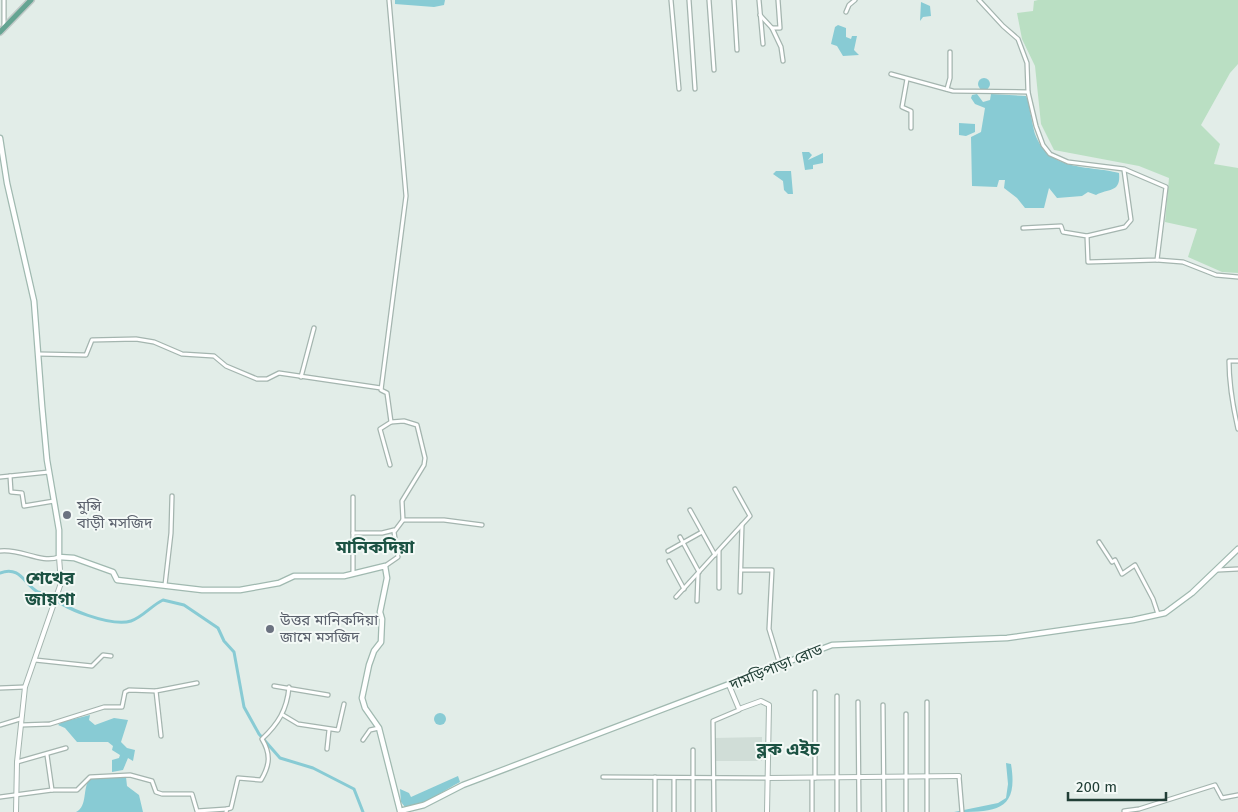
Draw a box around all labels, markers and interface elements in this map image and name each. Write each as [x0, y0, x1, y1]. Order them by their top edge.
place label: মুন্সি বাড়ী মসজিদ [76, 497, 153, 532]
marker: মুন্সি বাড়ী মসজিদ [61, 509, 73, 521]
district label: মানিকদিয়া [335, 536, 415, 558]
district label: শেখের জায়গা [24, 567, 76, 610]
place label: উত্তর মানিকদিয়া জামে মসজিদ [279, 611, 379, 646]
marker: উত্তর মানিকদিয়া জামে মসজিদ [264, 623, 276, 635]
street label: দামড়িপাড়া রোড [726, 640, 825, 694]
district label: ব্লক এইচ [756, 738, 820, 760]
scale bar [1068, 770, 1166, 802]
text: 200 m [1076, 778, 1117, 796]

